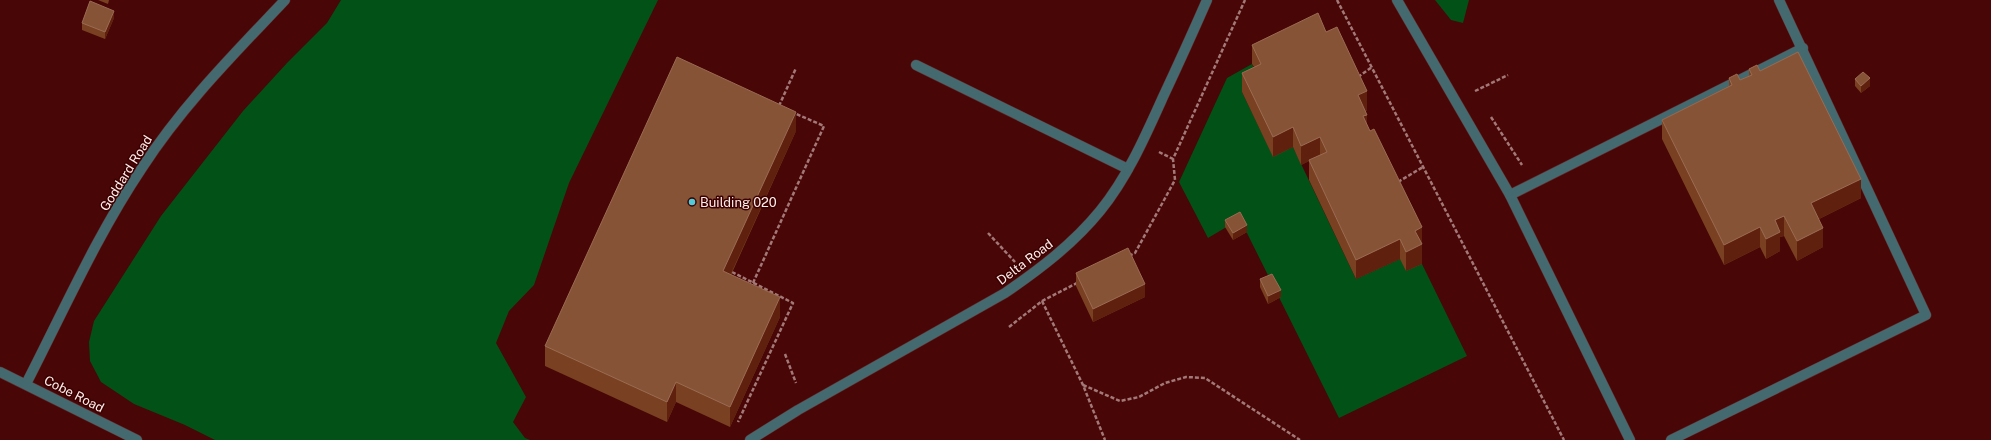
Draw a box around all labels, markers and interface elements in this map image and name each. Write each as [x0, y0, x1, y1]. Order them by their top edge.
street label: Goddard Road [97, 132, 155, 214]
place label: Building 020 [700, 195, 777, 210]
marker: Building 020 [687, 197, 697, 207]
street label: Delta Road [994, 236, 1056, 288]
street label: Cobe Road [42, 373, 106, 415]

